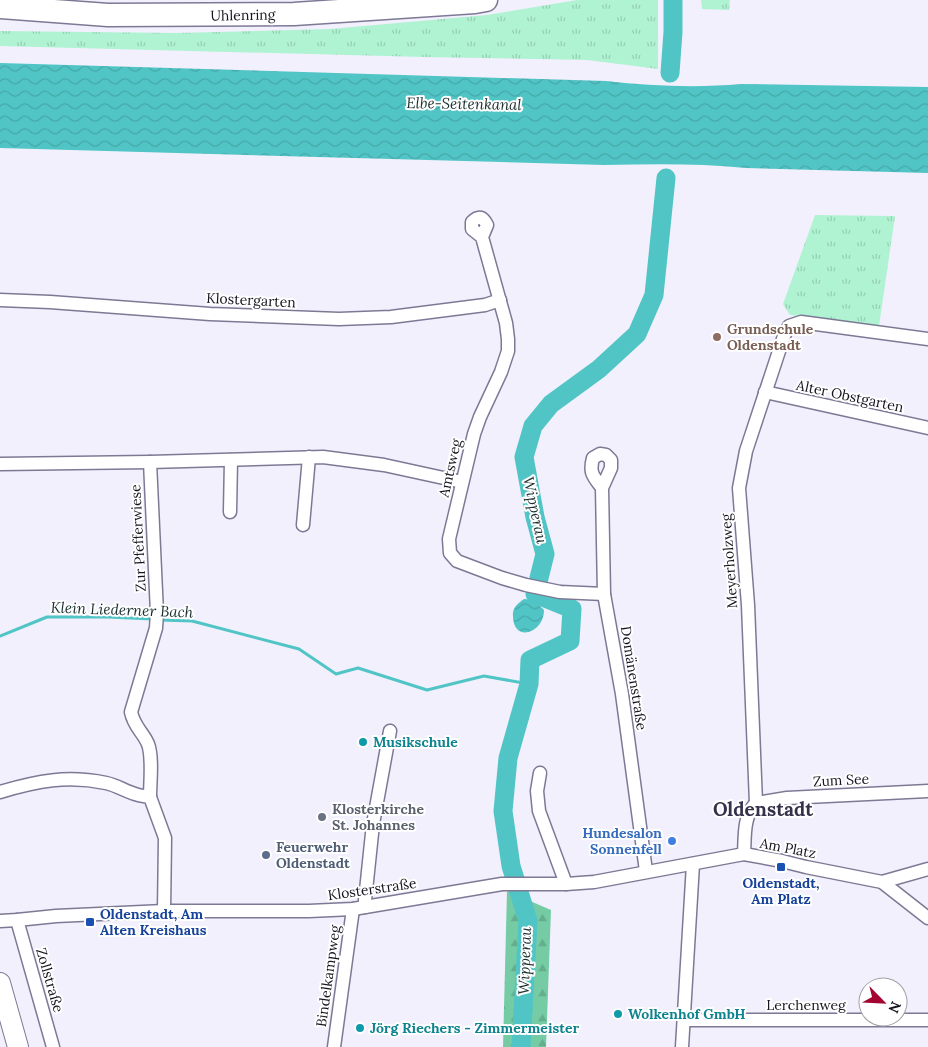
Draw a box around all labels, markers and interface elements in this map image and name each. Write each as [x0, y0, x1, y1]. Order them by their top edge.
street label: Uhlenring [210, 5, 276, 25]
water label: Elbe-Seitenkanal [406, 93, 523, 114]
street label: Klostergarten [206, 289, 297, 311]
place label: Grundschule Oldenstadt [727, 320, 814, 354]
marker: Grundschule Oldenstadt [711, 331, 723, 343]
street label: Alter Obstgarten [794, 376, 906, 416]
street label: Amtsweg [434, 437, 466, 500]
water label: Wipperau [519, 475, 552, 545]
street label: Zur Pfefferwiese [126, 483, 150, 592]
street label: Meyerholzweg [717, 513, 741, 609]
water label: Klein Liederner Bach [50, 598, 194, 621]
street label: Domänenstraße [617, 625, 651, 732]
place label: Musikschule [373, 733, 458, 751]
marker: Musikschule [357, 736, 369, 748]
street label: Zum See [812, 770, 870, 790]
district label: Oldenstadt [713, 797, 814, 821]
place label: Klosterkirche St. Johannes [332, 800, 424, 834]
marker: Klosterkirche St. Johannes [316, 811, 328, 823]
place label: Hundesalon Sonnenfell [582, 824, 663, 858]
street label: Am Platz [757, 834, 818, 862]
marker: Hundesalon Sonnenfell [666, 835, 678, 847]
place label: Feuerwehr Oldenstadt [276, 838, 350, 872]
marker: Feuerwehr Oldenstadt [260, 849, 272, 861]
marker: Oldenstadt, Am Platz [775, 861, 787, 873]
street label: Klosterstraße [327, 874, 418, 904]
place label: Oldenstadt, Am Platz [742, 874, 820, 908]
place label: Oldenstadt, Am Alten Kreishaus [100, 905, 207, 939]
marker: Oldenstadt, Am Alten Kreishaus [84, 916, 96, 928]
street label: Bindelkampweg [312, 924, 344, 1028]
water label: Wipperau [514, 927, 535, 995]
street label: Zollstraße [32, 946, 68, 1015]
north arrow [858, 977, 908, 1027]
street label: Lerchenweg [766, 996, 846, 1014]
text: N [884, 999, 905, 1016]
place label: Wolkenhof GmbH [628, 1005, 746, 1023]
marker: Wolkenhof GmbH [612, 1008, 624, 1020]
place label: Jörg Riechers - Zimmermeister [370, 1019, 580, 1037]
marker: Jörg Riechers - Zimmermeister [354, 1022, 366, 1034]

